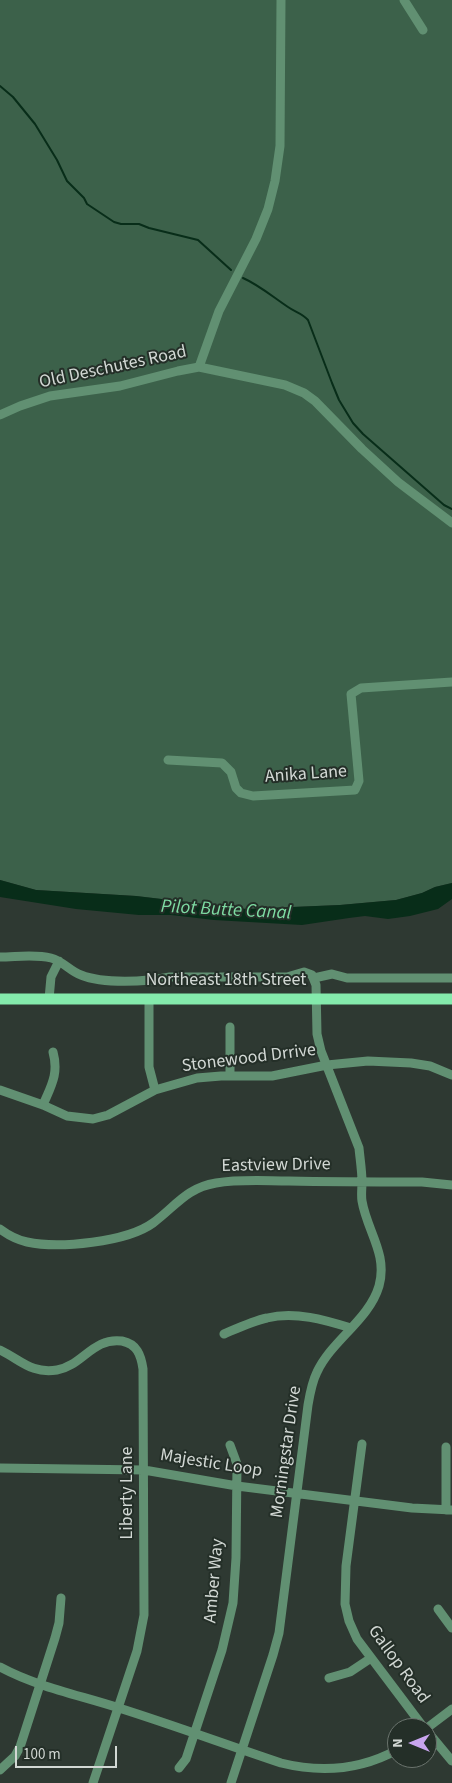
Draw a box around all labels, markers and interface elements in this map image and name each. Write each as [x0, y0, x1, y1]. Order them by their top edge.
street label: Old Deschutes Road [37, 342, 189, 394]
street label: Anika Lane [264, 761, 348, 789]
water label: Pilot Butte Canal [160, 896, 292, 926]
street label: Northeast 18th Street [146, 970, 306, 992]
street label: Stonewood Drrive [181, 1040, 317, 1078]
street label: Eastview Drive [221, 1154, 331, 1178]
street label: Morningstar Drive [267, 1385, 307, 1519]
street label: Majestic Loop [158, 1445, 264, 1483]
street label: Liberty Lane [117, 1447, 139, 1539]
street label: Amber Way [201, 1538, 229, 1624]
street label: Gallop Road [362, 1622, 434, 1708]
north arrow [387, 1718, 437, 1768]
scale bar [18, 1736, 120, 1768]
text: N [388, 1738, 408, 1748]
text: 100 m [23, 1744, 61, 1765]

